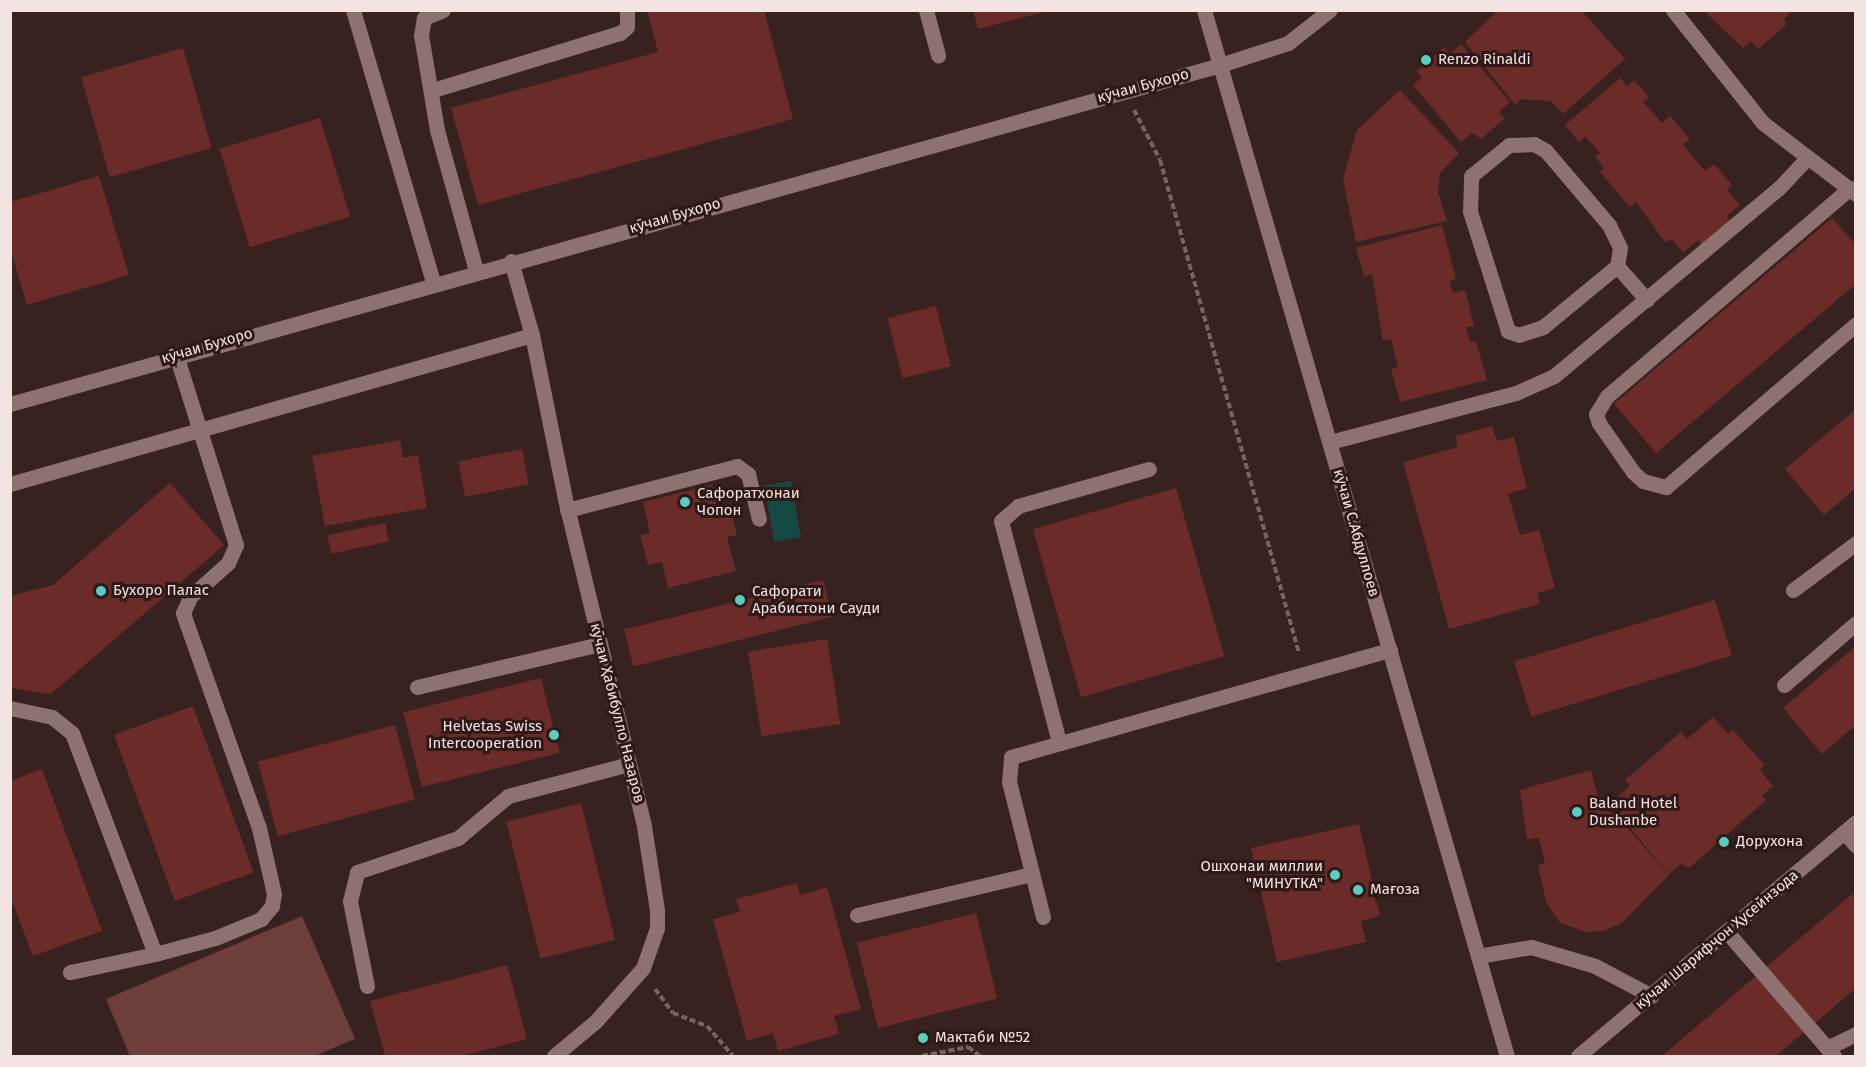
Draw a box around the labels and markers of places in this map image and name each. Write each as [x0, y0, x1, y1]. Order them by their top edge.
place label: Renzo Rinaldi [1438, 51, 1531, 69]
marker: Renzo Rinaldi [1419, 53, 1433, 67]
place label: Сафоратхонаи Чопон [697, 484, 800, 519]
marker: Сафоратхонаи Чопон [678, 495, 692, 509]
place label: Бухоро Палас [113, 582, 209, 600]
place label: Сафорати Арабистони Сауди [752, 582, 880, 617]
marker: Бухоро Палас [94, 584, 108, 598]
marker: Сафорати Арабистони Сауди [733, 593, 747, 607]
place label: Helvetas Swiss Intercooperation [428, 717, 542, 752]
marker: Helvetas Swiss Intercooperation [547, 728, 561, 742]
place label: Baland Hotel Dushanbe [1589, 794, 1677, 829]
marker: Baland Hotel Dushanbe [1570, 805, 1584, 819]
place label: Дорухона [1736, 833, 1803, 851]
marker: Дорухона [1717, 835, 1731, 849]
place label: Ошхонаи миллии "МИНУТКА" [1200, 857, 1323, 892]
marker: Ошхонаи миллии "МИНУТКА" [1328, 868, 1342, 882]
place label: Мағоза [1370, 881, 1420, 899]
marker: Мағоза [1351, 883, 1365, 897]
place label: Мактаби №52 [935, 1029, 1030, 1047]
marker: Мактаби №52 [916, 1031, 930, 1045]

